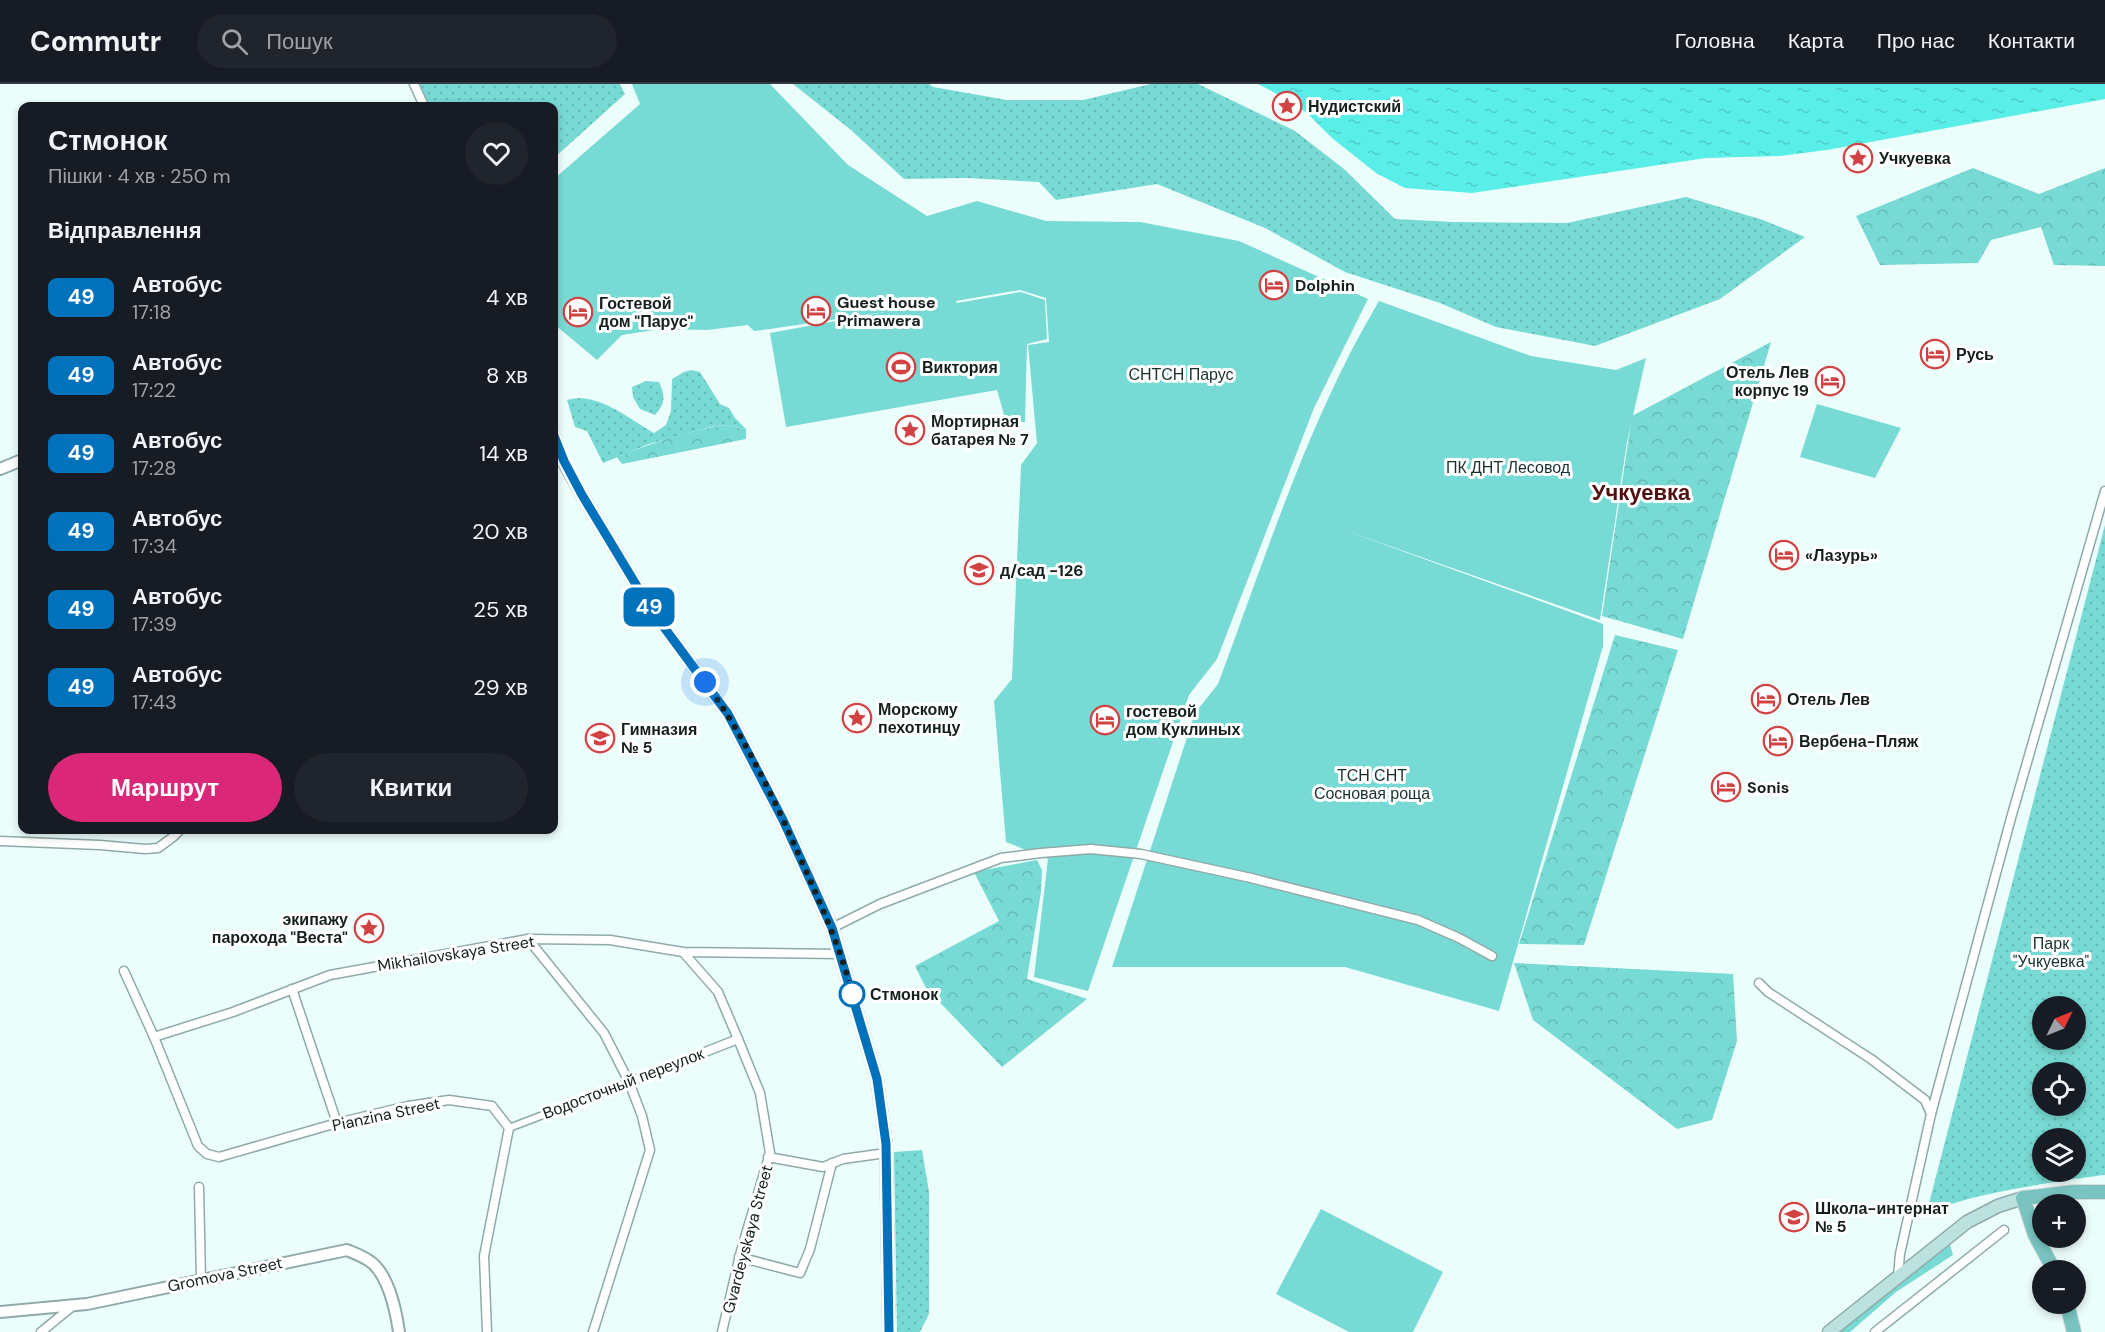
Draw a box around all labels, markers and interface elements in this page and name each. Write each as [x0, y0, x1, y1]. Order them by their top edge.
search box [197, 14, 617, 68]
text: Commutr [30, 23, 161, 60]
icon: search [218, 25, 251, 58]
text: Пошук [266, 27, 333, 56]
text: Головна [1675, 27, 1755, 55]
text: Карта [1788, 27, 1844, 55]
text: Про нас [1877, 27, 1955, 55]
text: Контакти [1988, 27, 2075, 55]
place icon: Нудистский [1271, 90, 1303, 122]
place label: Нудистский [1308, 96, 1401, 117]
text: Стмонок [48, 122, 167, 159]
button: heart [465, 122, 528, 185]
place icon: Учкуевка [1842, 142, 1874, 174]
place label: Учкуевка [1879, 148, 1951, 169]
text: Пішки · 4 хв · 250 m [48, 163, 231, 189]
text: Відправлення [48, 216, 202, 245]
hotel icon: Dolphin [1258, 269, 1290, 301]
text: Автобус [132, 270, 222, 299]
place label: Dolphin [1295, 275, 1355, 296]
text: 49 [68, 283, 95, 311]
text: 4 хв [486, 283, 528, 312]
place label: Guest house Primawera [837, 292, 936, 331]
place label: Гостевой дом "Парус" [599, 293, 694, 332]
hotel icon: Guest house Primawera [800, 295, 832, 327]
hotel icon: Гостевой дом "Парус" [562, 296, 594, 328]
text: 17:18 [132, 299, 171, 325]
hotel icon: Русь [1919, 338, 1951, 370]
place label: Русь [1956, 344, 1994, 365]
text: Автобус [132, 348, 222, 377]
sports icon: Виктория [885, 351, 917, 383]
place label: Виктория [922, 357, 998, 378]
text: 49 [68, 361, 95, 389]
text: 8 хв [486, 361, 528, 390]
place label: Отель Лев корпус 19 [1726, 362, 1809, 401]
park label: СНТСН Парус [1128, 364, 1234, 385]
hotel icon: Отель Лев корпус 19 [1814, 365, 1846, 397]
text: 17:22 [132, 377, 176, 403]
place label: Мортирная батарея № 7 [931, 411, 1029, 450]
place icon: Мортирная батарея № 7 [894, 414, 926, 446]
text: Автобус [132, 426, 222, 455]
text: 49 [68, 439, 95, 467]
text: 14 хв [479, 439, 528, 468]
text: 17:28 [132, 455, 176, 481]
park label: ПК ДНТ Лесовод [1446, 457, 1571, 478]
district label: Учкуевка [1592, 478, 1691, 507]
text: Автобус [132, 504, 222, 533]
text: 49 [68, 517, 95, 545]
text: 20 хв [472, 517, 528, 546]
text: 17:34 [132, 533, 177, 559]
hotel icon: «Лазурь» [1768, 539, 1800, 571]
place label: «Лазурь» [1805, 545, 1878, 566]
school or university icon: д/сад -126 [963, 554, 995, 586]
place label: д/сад -126 [1000, 560, 1083, 581]
text: Автобус [132, 582, 222, 611]
line badge: 49 [622, 588, 676, 626]
text: 49 [636, 593, 663, 621]
text: 49 [68, 595, 95, 623]
text: 25 хв [473, 595, 528, 624]
text: 17:39 [132, 611, 177, 637]
text: Автобус [132, 660, 222, 689]
your location [690, 667, 720, 697]
text: 49 [68, 673, 95, 701]
text: 29 хв [473, 673, 528, 702]
hotel icon: Отель Лев [1750, 683, 1782, 715]
text: 17:43 [132, 689, 177, 715]
place label: Отель Лев [1787, 689, 1870, 710]
place label: Морскому пехотинцу [878, 699, 960, 738]
place label: гостевой дом Куклиных [1126, 701, 1241, 740]
place icon: Морскому пехотинцу [841, 702, 873, 734]
hotel icon: гостевой дом Куклиных [1089, 704, 1121, 736]
place label: Гимназия № 5 [621, 719, 697, 758]
school or university icon: Гимназия № 5 [584, 722, 616, 754]
hotel icon: Вербена-Пляж [1762, 725, 1794, 757]
place label: Вербена-Пляж [1799, 731, 1919, 752]
button: Маршрут [48, 753, 282, 822]
button: Квитки [294, 753, 528, 822]
park label: ТСН СНТ Сосновая роща [1314, 765, 1430, 804]
hotel icon: Sonis [1710, 771, 1742, 803]
place label: Sonis [1747, 777, 1789, 798]
place label: экипажу парохода "Веста" [212, 909, 348, 948]
place icon: экипажу парохода "Веста" [353, 912, 385, 944]
street label: Mikhailovskaya Street [376, 931, 536, 976]
park label: Парк "Учкуевка" [2013, 933, 2090, 972]
marker: Стмонок [839, 981, 865, 1007]
place label: Стмонок [870, 984, 939, 1005]
north arrow [2032, 996, 2086, 1050]
map controls [2032, 996, 2086, 1314]
street label: Водосточный переулок [539, 1043, 708, 1124]
button: locate [2032, 1062, 2086, 1116]
street label: Pianzina Street [330, 1093, 442, 1136]
button: layers [2032, 1128, 2086, 1182]
street label: Gvardeyskaya Street [718, 1163, 777, 1316]
button: + [2032, 1194, 2086, 1248]
place label: Школа-интернат № 5 [1815, 1198, 1949, 1237]
school or university icon: Школа-интернат № 5 [1778, 1201, 1810, 1233]
street label: Gromova Street [166, 1252, 284, 1297]
button: − [2032, 1260, 2086, 1314]

